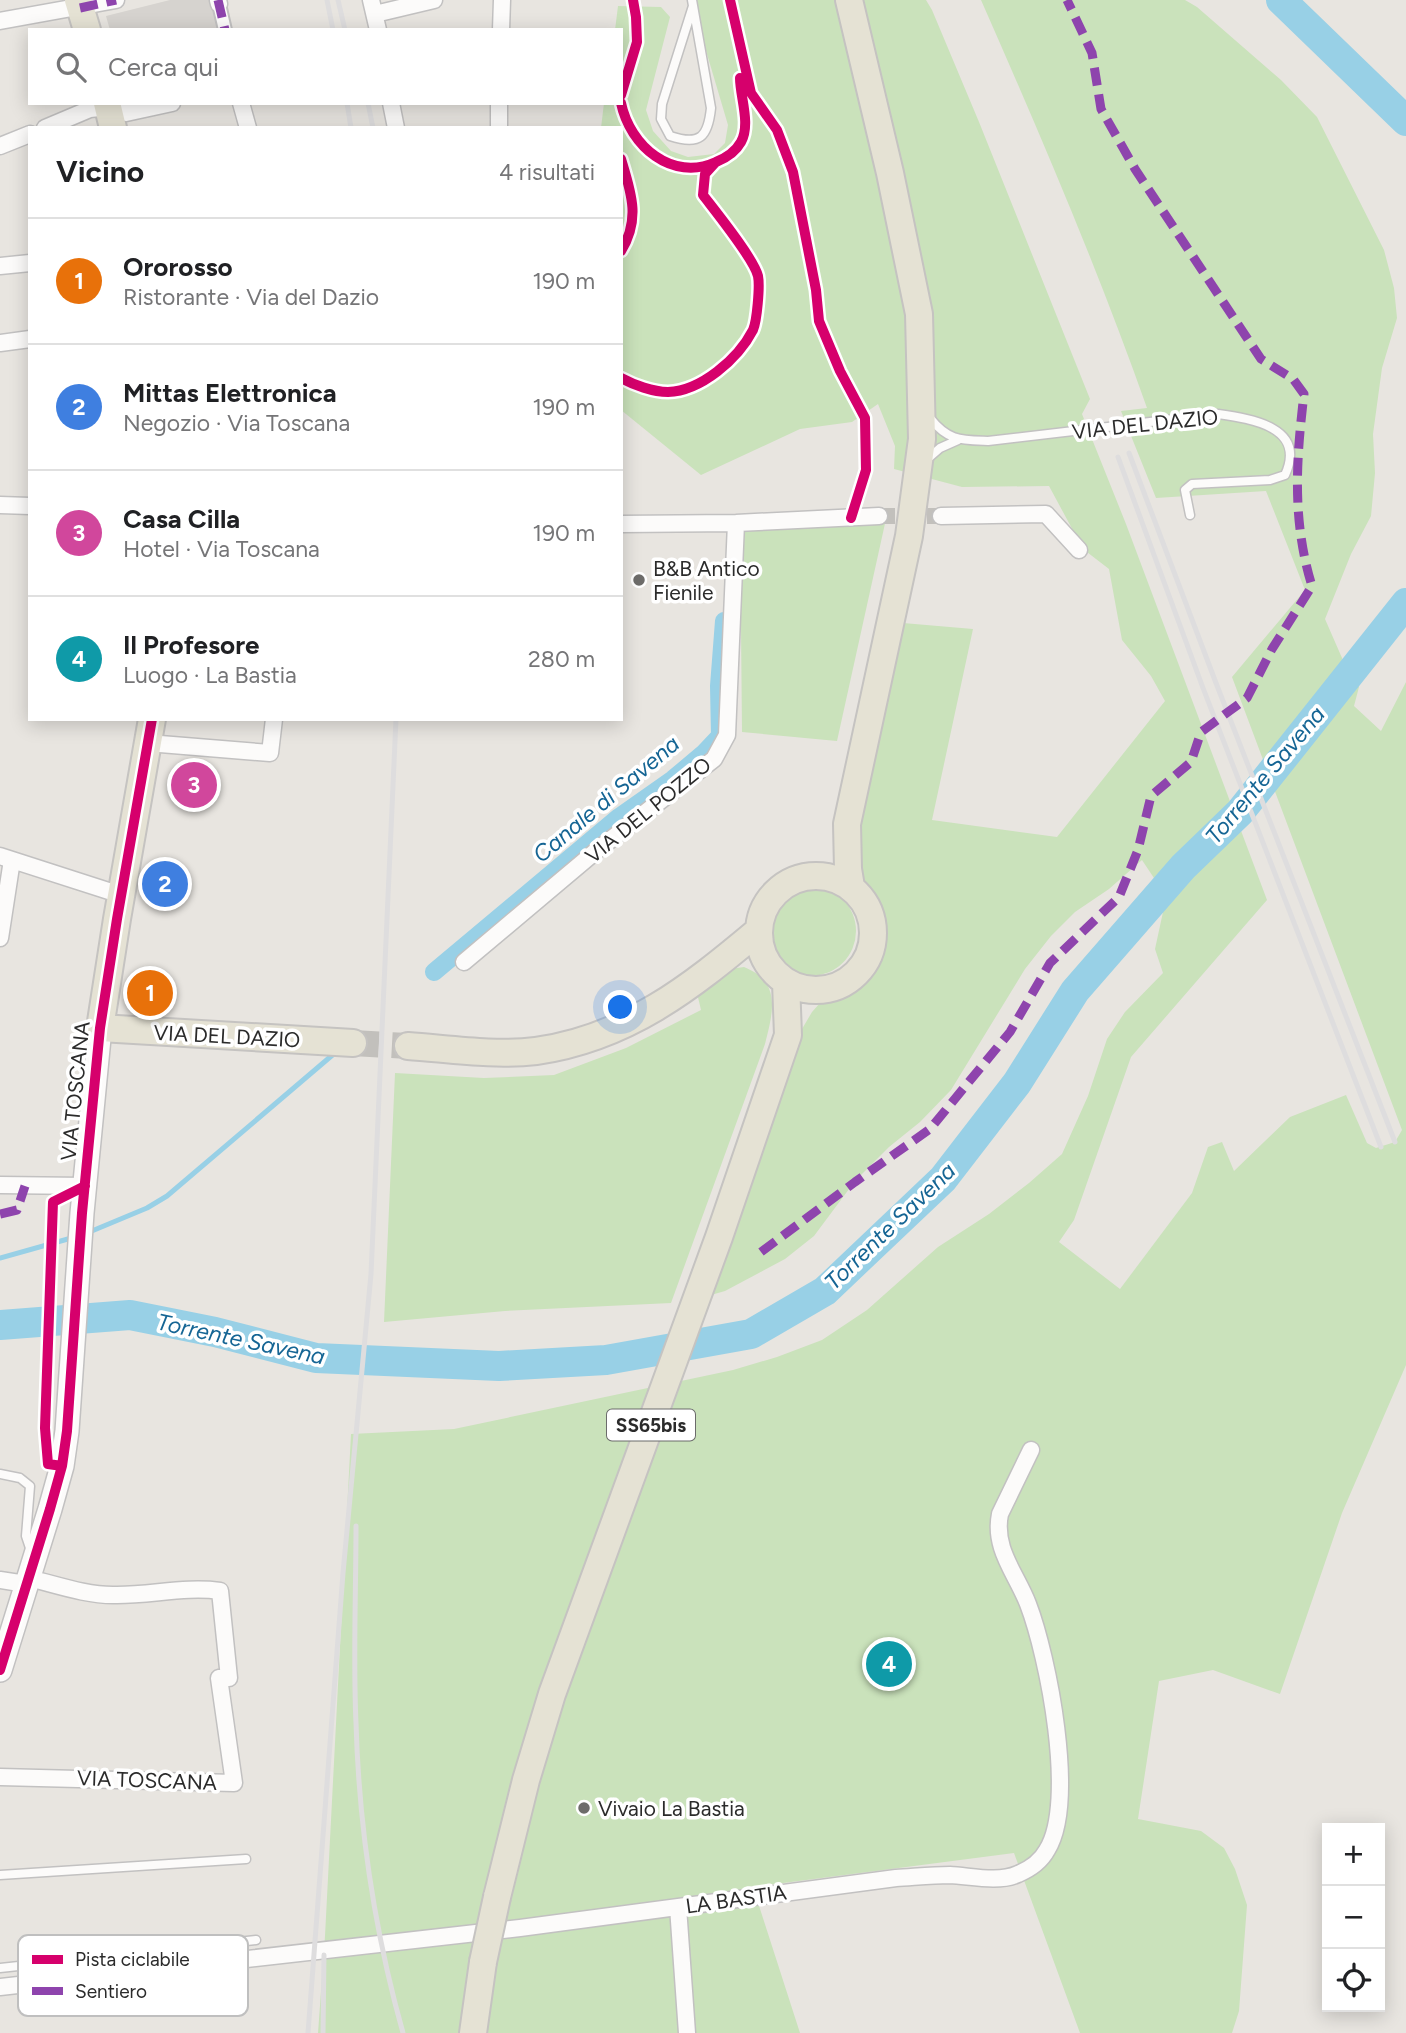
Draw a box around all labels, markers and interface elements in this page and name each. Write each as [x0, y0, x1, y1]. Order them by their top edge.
search box [28, 28, 623, 105]
icon: search [52, 48, 90, 86]
text: Cerca qui [108, 51, 219, 83]
text: Vicino [56, 153, 144, 190]
text: 4 risultati [499, 158, 595, 186]
text: Ororosso [123, 251, 233, 283]
text: 1 [74, 267, 84, 295]
text: 190 m [532, 267, 595, 295]
text: Ristorante · Via del Dazio [123, 283, 379, 311]
text: Mittas Elettronica [123, 377, 337, 409]
text: 2 [72, 393, 86, 421]
text: 190 m [532, 393, 595, 421]
street label: VIA DEL DAZIO [1071, 404, 1219, 444]
text: Negozio · Via Toscana [123, 409, 350, 437]
text: Casa Cilla [123, 503, 240, 535]
text: 3 [73, 519, 85, 547]
text: 190 m [532, 519, 595, 547]
text: Hotel · Via Toscana [123, 535, 320, 563]
place label: B&B Antico Fienile [653, 556, 760, 605]
marker: B&B Antico Fienile [631, 572, 647, 588]
text: Il Profesore [123, 629, 259, 661]
text: 4 [72, 645, 86, 673]
text: 280 m [528, 645, 595, 673]
text: Luogo · La Bastia [123, 661, 297, 689]
water label: Torrente Savena [1199, 700, 1331, 850]
water label: Canale di Savena [527, 730, 685, 868]
street label: VIA DEL POZZO [580, 752, 716, 868]
pin: 3 [171, 759, 217, 811]
pin: 2 [142, 858, 188, 910]
pin: 1 [127, 967, 173, 1019]
your location [603, 990, 637, 1024]
street label: VIA TOSCANA [55, 1020, 95, 1162]
street label: VIA DEL DAZIO [153, 1020, 301, 1052]
water label: Torrente Savena [819, 1157, 961, 1295]
water label: Torrente Savena [154, 1308, 328, 1370]
road number: SS65bis [607, 1410, 695, 1441]
pin: 4 [866, 1638, 912, 1690]
street label: VIA TOSCANA [76, 1765, 218, 1795]
place label: Vivaio La Bastia [598, 1796, 745, 1821]
marker: Vivaio La Bastia [576, 1800, 592, 1816]
map controls [1322, 1823, 1385, 2012]
button: + [1322, 1823, 1385, 1886]
street label: LA BASTIA [684, 1880, 788, 1918]
button: − [1322, 1886, 1385, 1949]
legend [18, 1935, 248, 2016]
text: Pista ciclabile [75, 1948, 190, 1971]
button: locate [1322, 1949, 1385, 2012]
text: Sentiero [75, 1980, 147, 2003]

